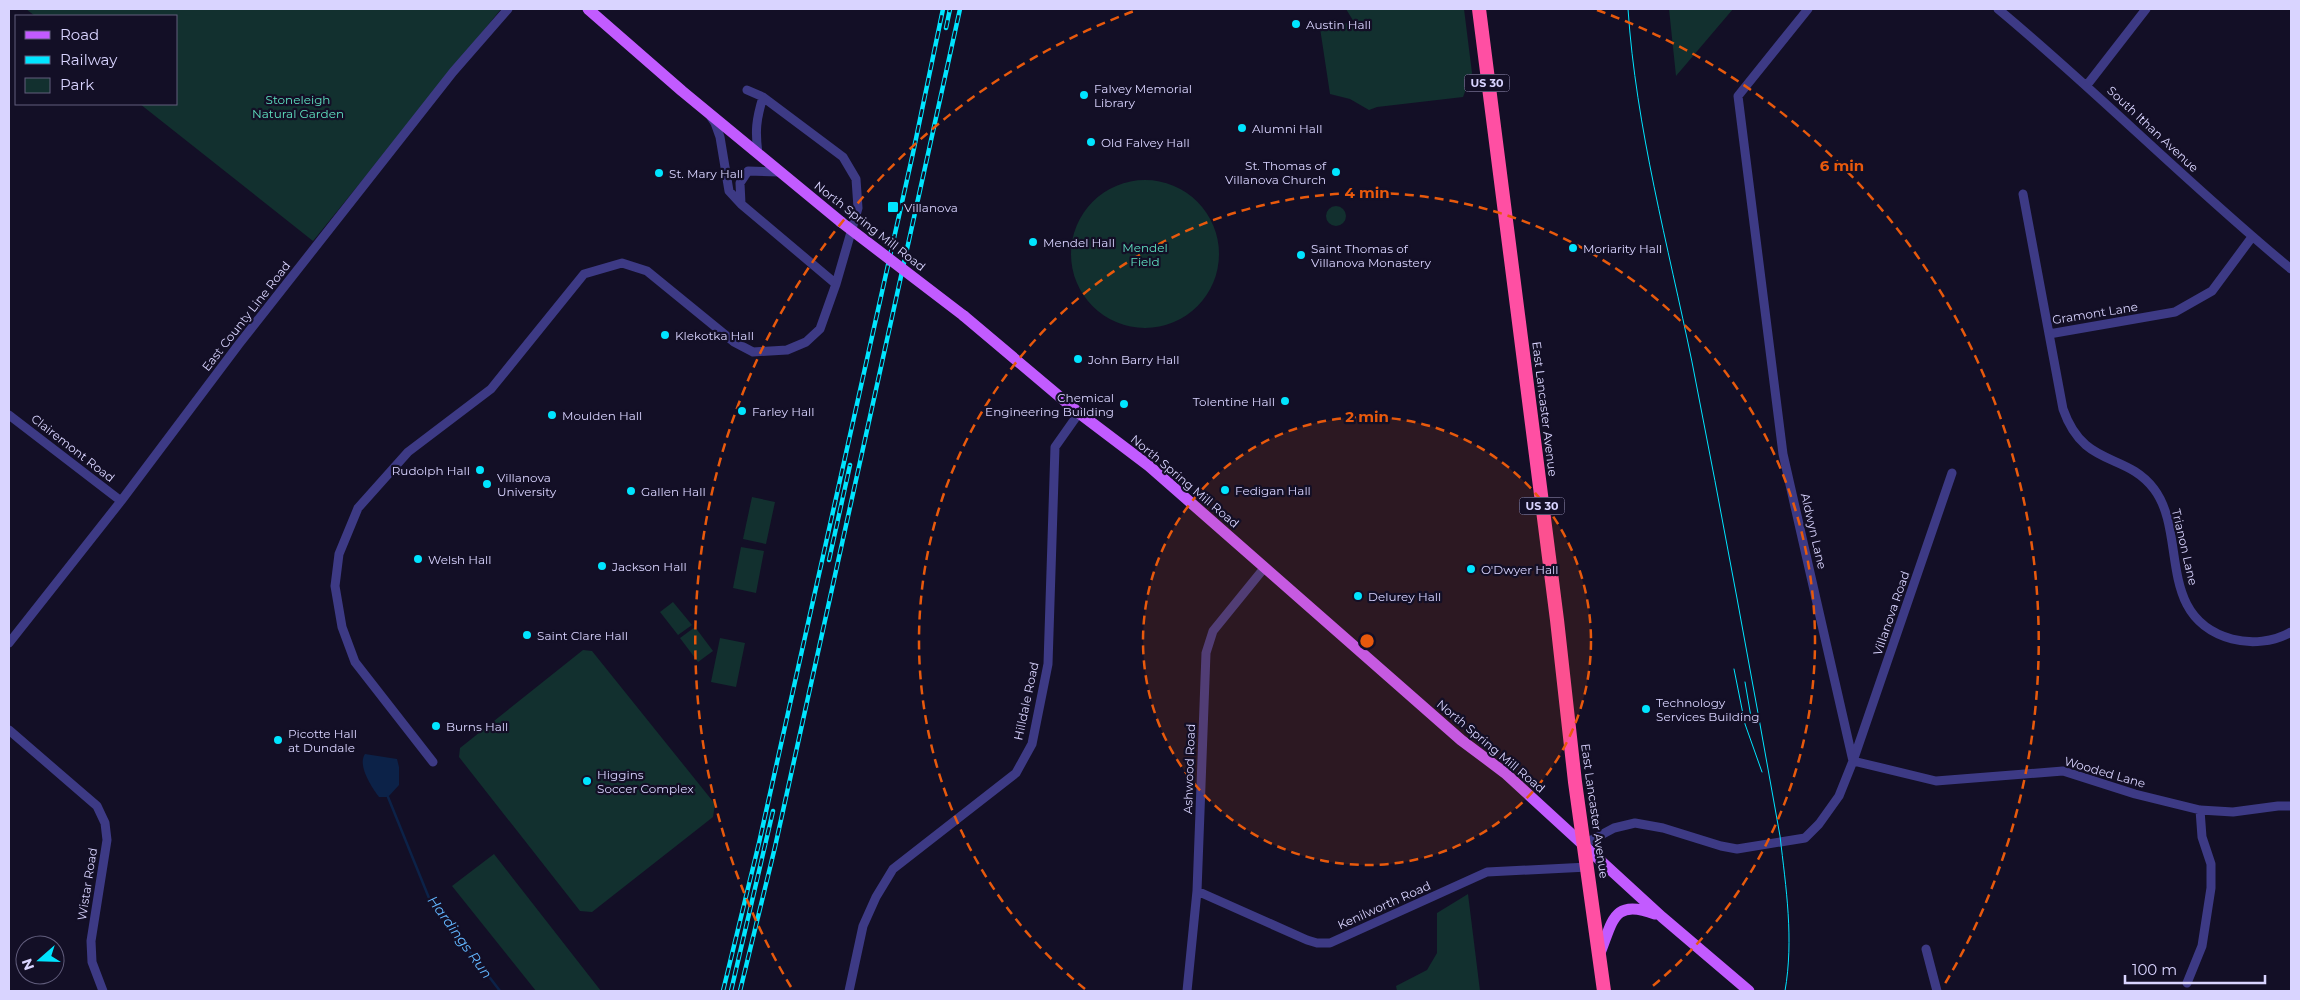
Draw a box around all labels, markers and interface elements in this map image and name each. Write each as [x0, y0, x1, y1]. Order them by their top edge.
legend [15, 15, 178, 105]
place label: Austin Hall [1306, 17, 1371, 32]
marker: Austin Hall [1290, 18, 1302, 30]
text: Road [60, 25, 99, 44]
text: Railway [60, 50, 118, 69]
text: Park [60, 75, 94, 94]
road number: US 30 [1464, 75, 1510, 92]
place label: Falvey Memorial Library [1094, 81, 1192, 110]
street label: South Ithan Avenue [2104, 83, 2202, 175]
marker: Falvey Memorial Library [1078, 89, 1090, 101]
park label: Stoneleigh Natural Garden [252, 92, 344, 121]
place label: Alumni Hall [1252, 121, 1322, 136]
marker: Alumni Hall [1236, 122, 1248, 134]
place label: Old Falvey Hall [1101, 135, 1190, 150]
marker: Old Falvey Hall [1085, 136, 1097, 148]
text: 6 min [1820, 156, 1864, 175]
place label: St. Thomas of Villanova Church [1225, 158, 1327, 187]
place label: St. Mary Hall [669, 166, 743, 181]
marker: St. Thomas of Villanova Church [1330, 166, 1342, 178]
marker: St. Mary Hall [653, 167, 665, 179]
street label: North Spring Mill Road [811, 178, 929, 274]
text: 4 min [1344, 183, 1390, 202]
marker: Villanova [886, 200, 900, 214]
place label: Villanova [904, 200, 958, 215]
place label: Mendel Hall [1043, 235, 1115, 250]
marker: Mendel Hall [1027, 236, 1039, 248]
park label: Mendel Field [1122, 240, 1168, 269]
place label: Saint Thomas of Villanova Monastery [1311, 241, 1432, 270]
place label: Moriarity Hall [1583, 241, 1662, 256]
marker: Moriarity Hall [1567, 242, 1579, 254]
marker: Saint Thomas of Villanova Monastery [1295, 249, 1307, 261]
street label: East County Line Road [199, 258, 293, 374]
street label: Gramont Lane [2051, 299, 2139, 327]
place label: Klekotka Hall [675, 328, 754, 343]
marker: Klekotka Hall [659, 329, 671, 341]
street label: East Lancaster Avenue [1529, 341, 1561, 477]
place label: John Barry Hall [1087, 352, 1179, 367]
marker: John Barry Hall [1072, 353, 1084, 365]
place label: Chemical Engineering Building [985, 390, 1114, 419]
place label: Tolentine Hall [1193, 394, 1275, 409]
marker: Tolentine Hall [1279, 395, 1291, 407]
marker: Chemical Engineering Building [1118, 398, 1130, 410]
place label: Farley Hall [752, 404, 814, 419]
marker: Farley Hall [736, 405, 748, 417]
text: 2 min [1345, 407, 1389, 426]
place label: Moulden Hall [562, 408, 642, 423]
marker: Moulden Hall [546, 409, 558, 421]
street label: Clairemont Road [28, 411, 118, 485]
street label: North Spring Mill Road [1128, 431, 1242, 531]
place label: Rudolph Hall [392, 463, 470, 478]
marker: Rudolph Hall [474, 464, 486, 476]
place label: Villanova University [497, 470, 557, 499]
marker: Villanova University [481, 478, 493, 490]
place label: Fedigan Hall [1235, 483, 1311, 498]
place label: Gallen Hall [641, 484, 706, 499]
marker: Fedigan Hall [1219, 484, 1231, 496]
marker: Gallen Hall [625, 485, 637, 497]
street label: Aldwyn Lane [1798, 491, 1830, 571]
road number: US 30 [1520, 498, 1564, 514]
street label: Trianon Lane [2169, 507, 2201, 587]
place label: Welsh Hall [428, 552, 492, 567]
marker: Welsh Hall [412, 553, 424, 565]
place label: Jackson Hall [611, 559, 687, 574]
marker: Jackson Hall [596, 560, 608, 572]
place label: O'Dwyer Hall [1481, 562, 1559, 577]
marker: O'Dwyer Hall [1465, 563, 1477, 575]
street label: Villanova Road [1870, 569, 1912, 657]
place label: Delurey Hall [1368, 589, 1441, 604]
marker: Delurey Hall [1352, 590, 1364, 602]
place label: Saint Clare Hall [537, 628, 628, 643]
marker: Saint Clare Hall [521, 629, 533, 641]
centre of rings [1358, 632, 1376, 650]
street label: Hilldale Road [1010, 660, 1042, 742]
place label: Technology Services Building [1656, 695, 1760, 724]
street label: North Spring Mill Road [1434, 696, 1548, 796]
marker: Technology Services Building [1640, 703, 1652, 715]
place label: Burns Hall [446, 719, 508, 734]
marker: Burns Hall [430, 720, 442, 732]
street label: Ashwood Road [1180, 724, 1198, 814]
place label: Picotte Hall at Dundale [288, 726, 357, 755]
marker: Picotte Hall at Dundale [272, 734, 284, 746]
street label: East Lancaster Avenue [1578, 743, 1612, 879]
street label: Wooded Lane [2063, 753, 2147, 791]
place label: Higgins Soccer Complex [597, 767, 694, 796]
marker: Higgins Soccer Complex [581, 775, 593, 787]
street label: Wistar Road [74, 847, 100, 921]
street label: Kenilworth Road [1335, 878, 1433, 932]
water label: Hardings Run [424, 892, 496, 982]
north arrow [15, 935, 65, 985]
scale bar [2125, 952, 2265, 984]
text: N [17, 956, 38, 973]
text: 100 m [2132, 960, 2177, 979]

